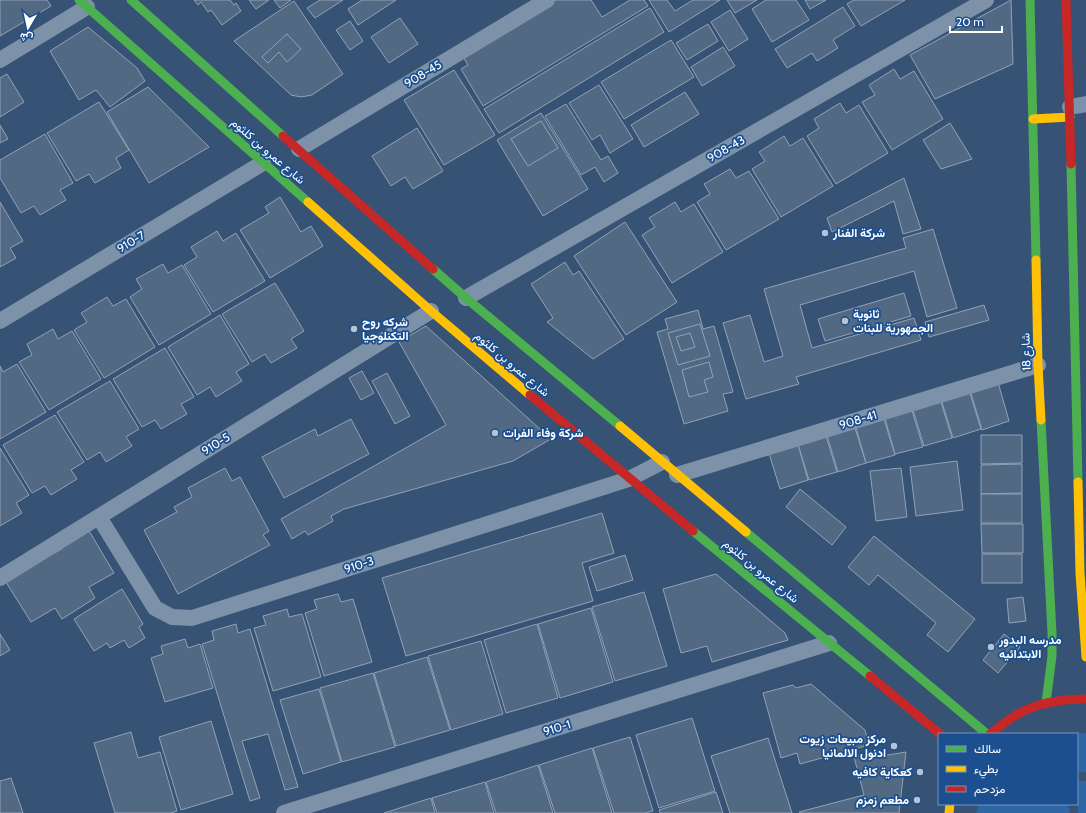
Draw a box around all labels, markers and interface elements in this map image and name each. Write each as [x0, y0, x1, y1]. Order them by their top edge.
north arrow [8, 8, 48, 48]
scale bar [950, 8, 1002, 34]
text: 20 m [956, 14, 984, 29]
text: ش [19, 30, 34, 46]
street label: 908-45 [401, 57, 444, 91]
street label: شارع عمرو بن كلثوم [227, 114, 308, 188]
street label: 908-43 [704, 132, 747, 165]
place label: شركة الفنار [832, 225, 886, 241]
street label: 910-7 [114, 227, 147, 256]
marker: شركة الفنار [820, 228, 830, 238]
place label: ثانوية الجمهورية للبنات [853, 306, 933, 336]
place label: شركه روح التكنلوجيا [362, 314, 409, 344]
marker: ثانوية الجمهورية للبنات [840, 316, 850, 326]
marker: شركه روح التكنلوجيا [349, 324, 359, 334]
street label: شارع عمرو بن كلثوم [470, 328, 553, 401]
street label: شارع 18 [1017, 333, 1036, 371]
street label: 908-41 [837, 407, 878, 432]
place label: شركة وفاء الفرات [503, 425, 584, 441]
marker: شركة وفاء الفرات [490, 428, 500, 438]
street label: 910-5 [199, 429, 233, 458]
street label: شارع عمرو بن كلثوم [719, 535, 802, 607]
street label: 910-3 [342, 553, 376, 576]
place label: مدرسه البدور الابتدائيه [998, 632, 1062, 661]
marker: مدرسه البدور الابتدائيه [986, 642, 996, 652]
street label: 910-1 [541, 716, 572, 739]
place label: مركز مبيعات زيوت ادنول الالمانيا [799, 731, 886, 761]
legend [938, 733, 1078, 805]
marker: مركز مبيعات زيوت ادنول الالمانيا [889, 741, 899, 751]
text: سالك [974, 741, 1001, 756]
text: بطيء [974, 761, 998, 779]
place label: كعكاية كافيه [852, 764, 913, 779]
marker: كعكاية كافيه [915, 767, 925, 777]
text: مزدحم [974, 781, 1005, 797]
place label: مطعم زمزم [856, 792, 909, 808]
marker: مطعم زمزم [912, 795, 922, 805]

